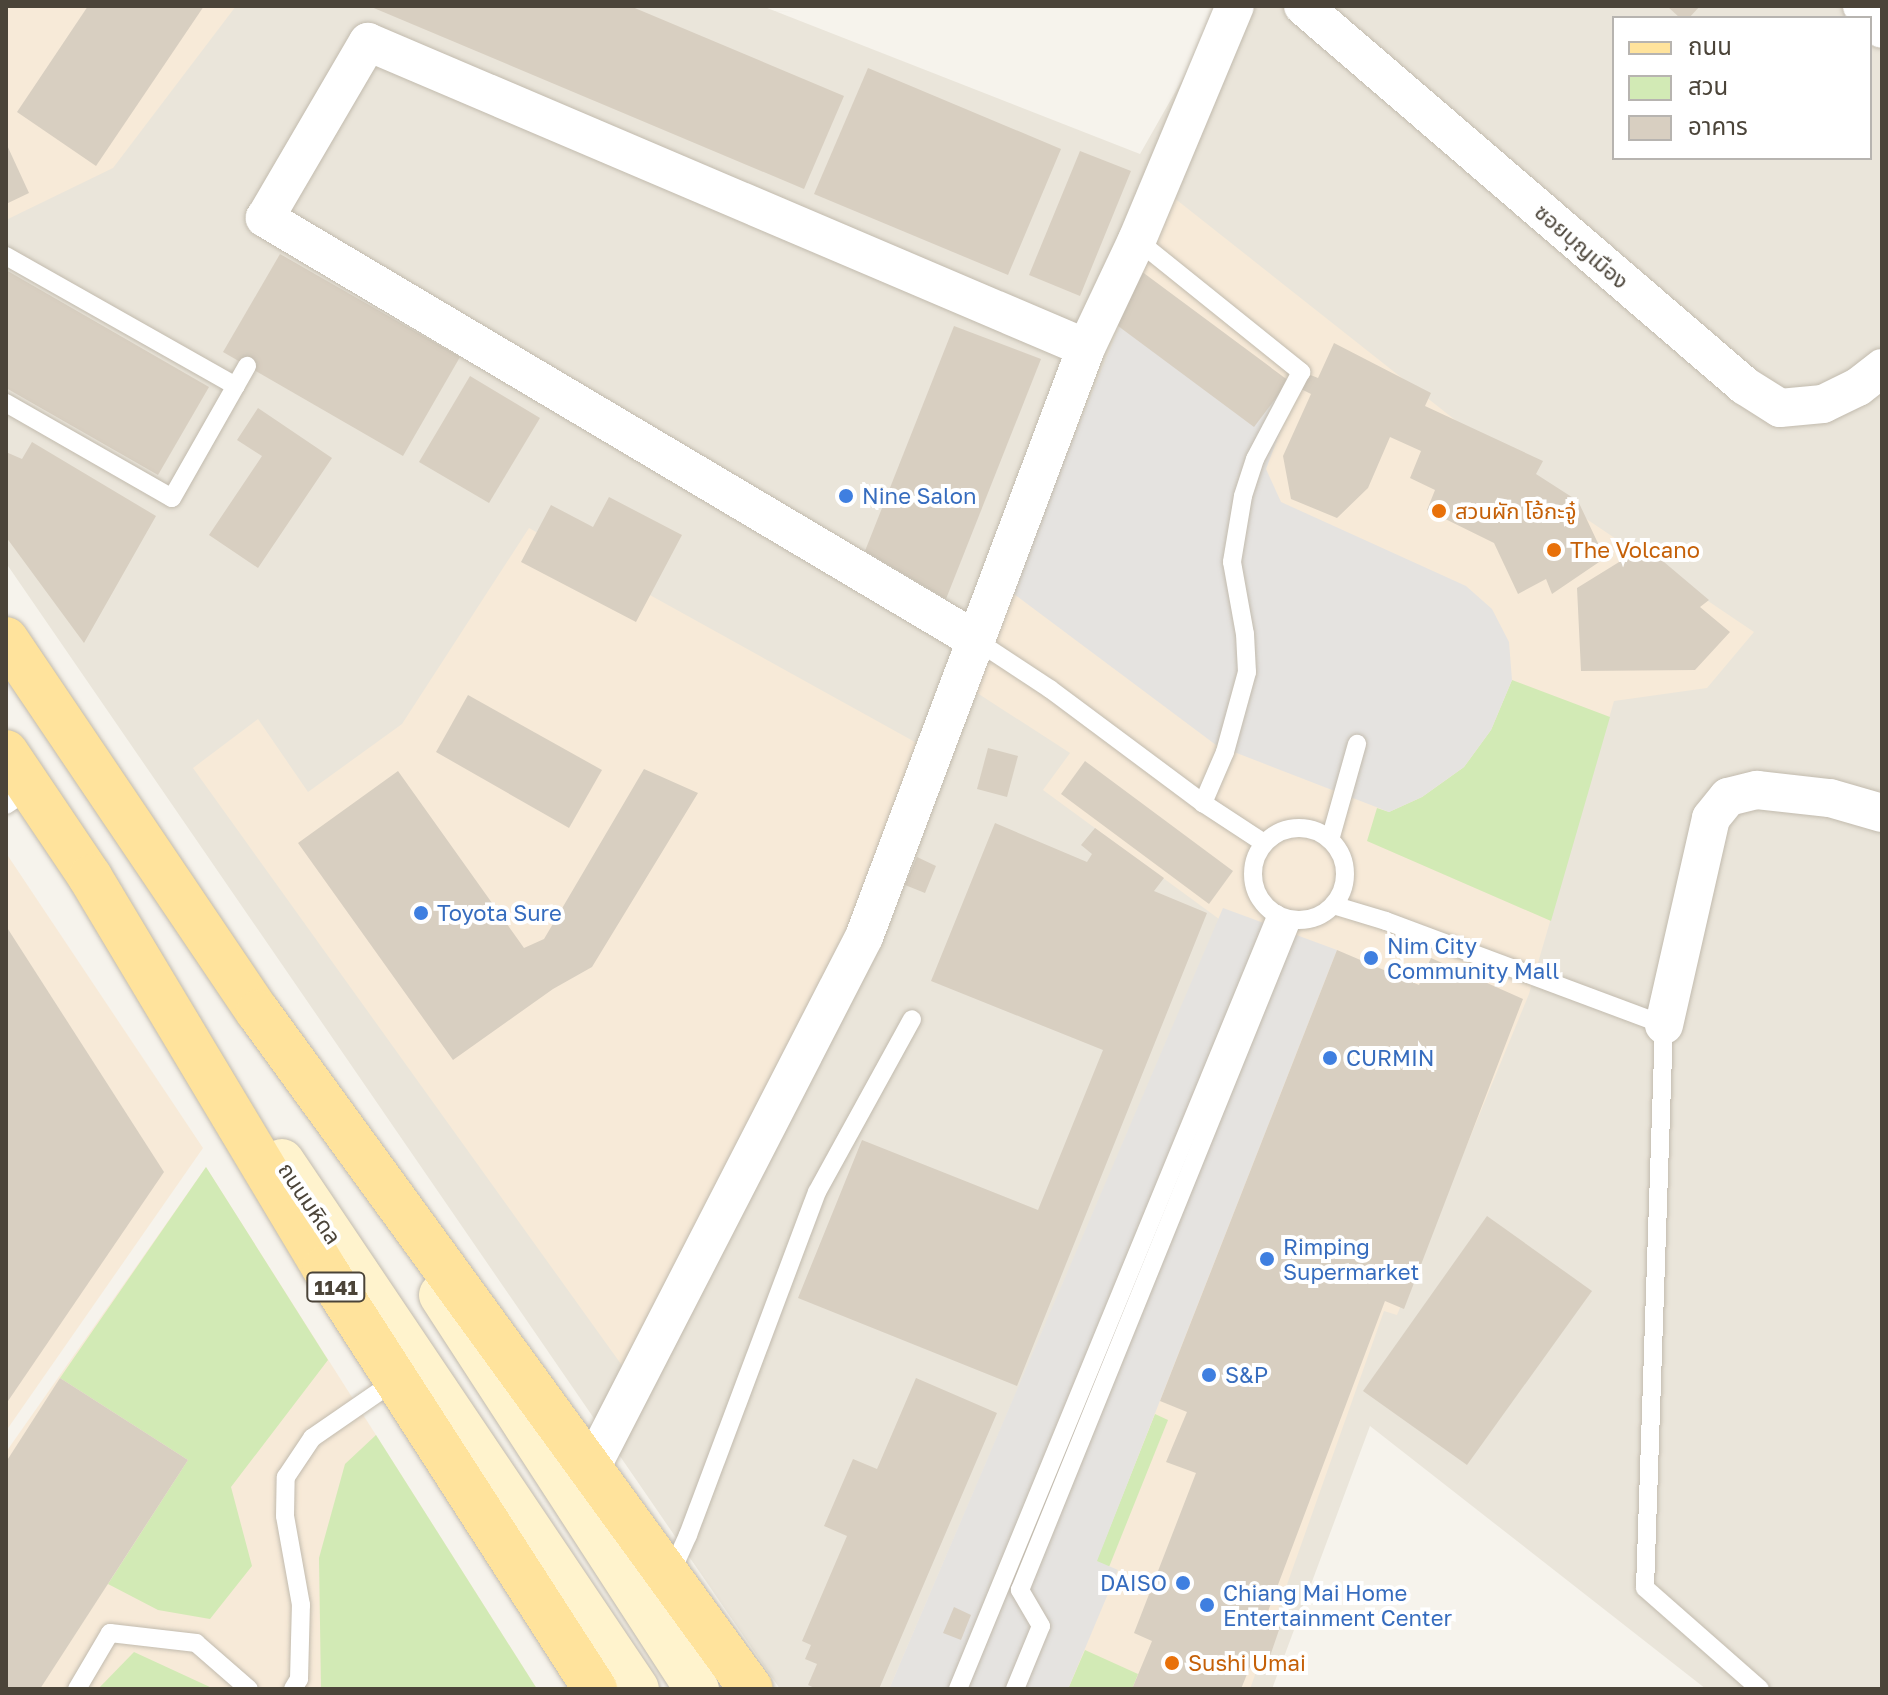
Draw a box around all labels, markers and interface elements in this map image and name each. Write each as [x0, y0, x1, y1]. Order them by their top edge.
legend [1612, 16, 1872, 160]
text: ถนน [1688, 31, 1732, 60]
text: สวน [1688, 71, 1728, 100]
text: อาคาร [1688, 111, 1748, 140]
street label: ซอยบุญเมือง [1530, 198, 1634, 294]
place label: Nine Salon [862, 483, 976, 509]
marker: Nine Salon [837, 487, 855, 505]
place label: สวนผัก โอ้กะจู๋ [1455, 498, 1576, 524]
marker: สวนผัก โอ้กะจู๋ [1430, 502, 1448, 520]
place label: The Volcano [1570, 537, 1700, 563]
marker: The Volcano [1545, 541, 1563, 559]
place label: Toyota Sure [437, 900, 562, 926]
marker: Toyota Sure [412, 904, 430, 922]
place label: Nim City Community Mall [1387, 932, 1559, 984]
marker: Nim City Community Mall [1362, 949, 1380, 967]
place label: CURMIN [1346, 1045, 1435, 1071]
marker: CURMIN [1321, 1049, 1339, 1067]
street label: ถนนมหิดล [273, 1157, 347, 1249]
place label: Rimping Supermarket [1283, 1233, 1419, 1284]
marker: Rimping Supermarket [1258, 1250, 1276, 1268]
road number: 1141 [306, 1271, 366, 1303]
place label: S&P [1225, 1362, 1268, 1388]
marker: S&P [1200, 1366, 1218, 1384]
place label: DAISO [1100, 1570, 1167, 1596]
marker: DAISO [1174, 1574, 1192, 1592]
place label: Chiang Mai Home Entertainment Center [1223, 1579, 1452, 1630]
marker: Chiang Mai Home Entertainment Center [1198, 1596, 1216, 1614]
place label: Sushi Umai [1188, 1650, 1306, 1676]
marker: Sushi Umai [1163, 1654, 1181, 1672]

